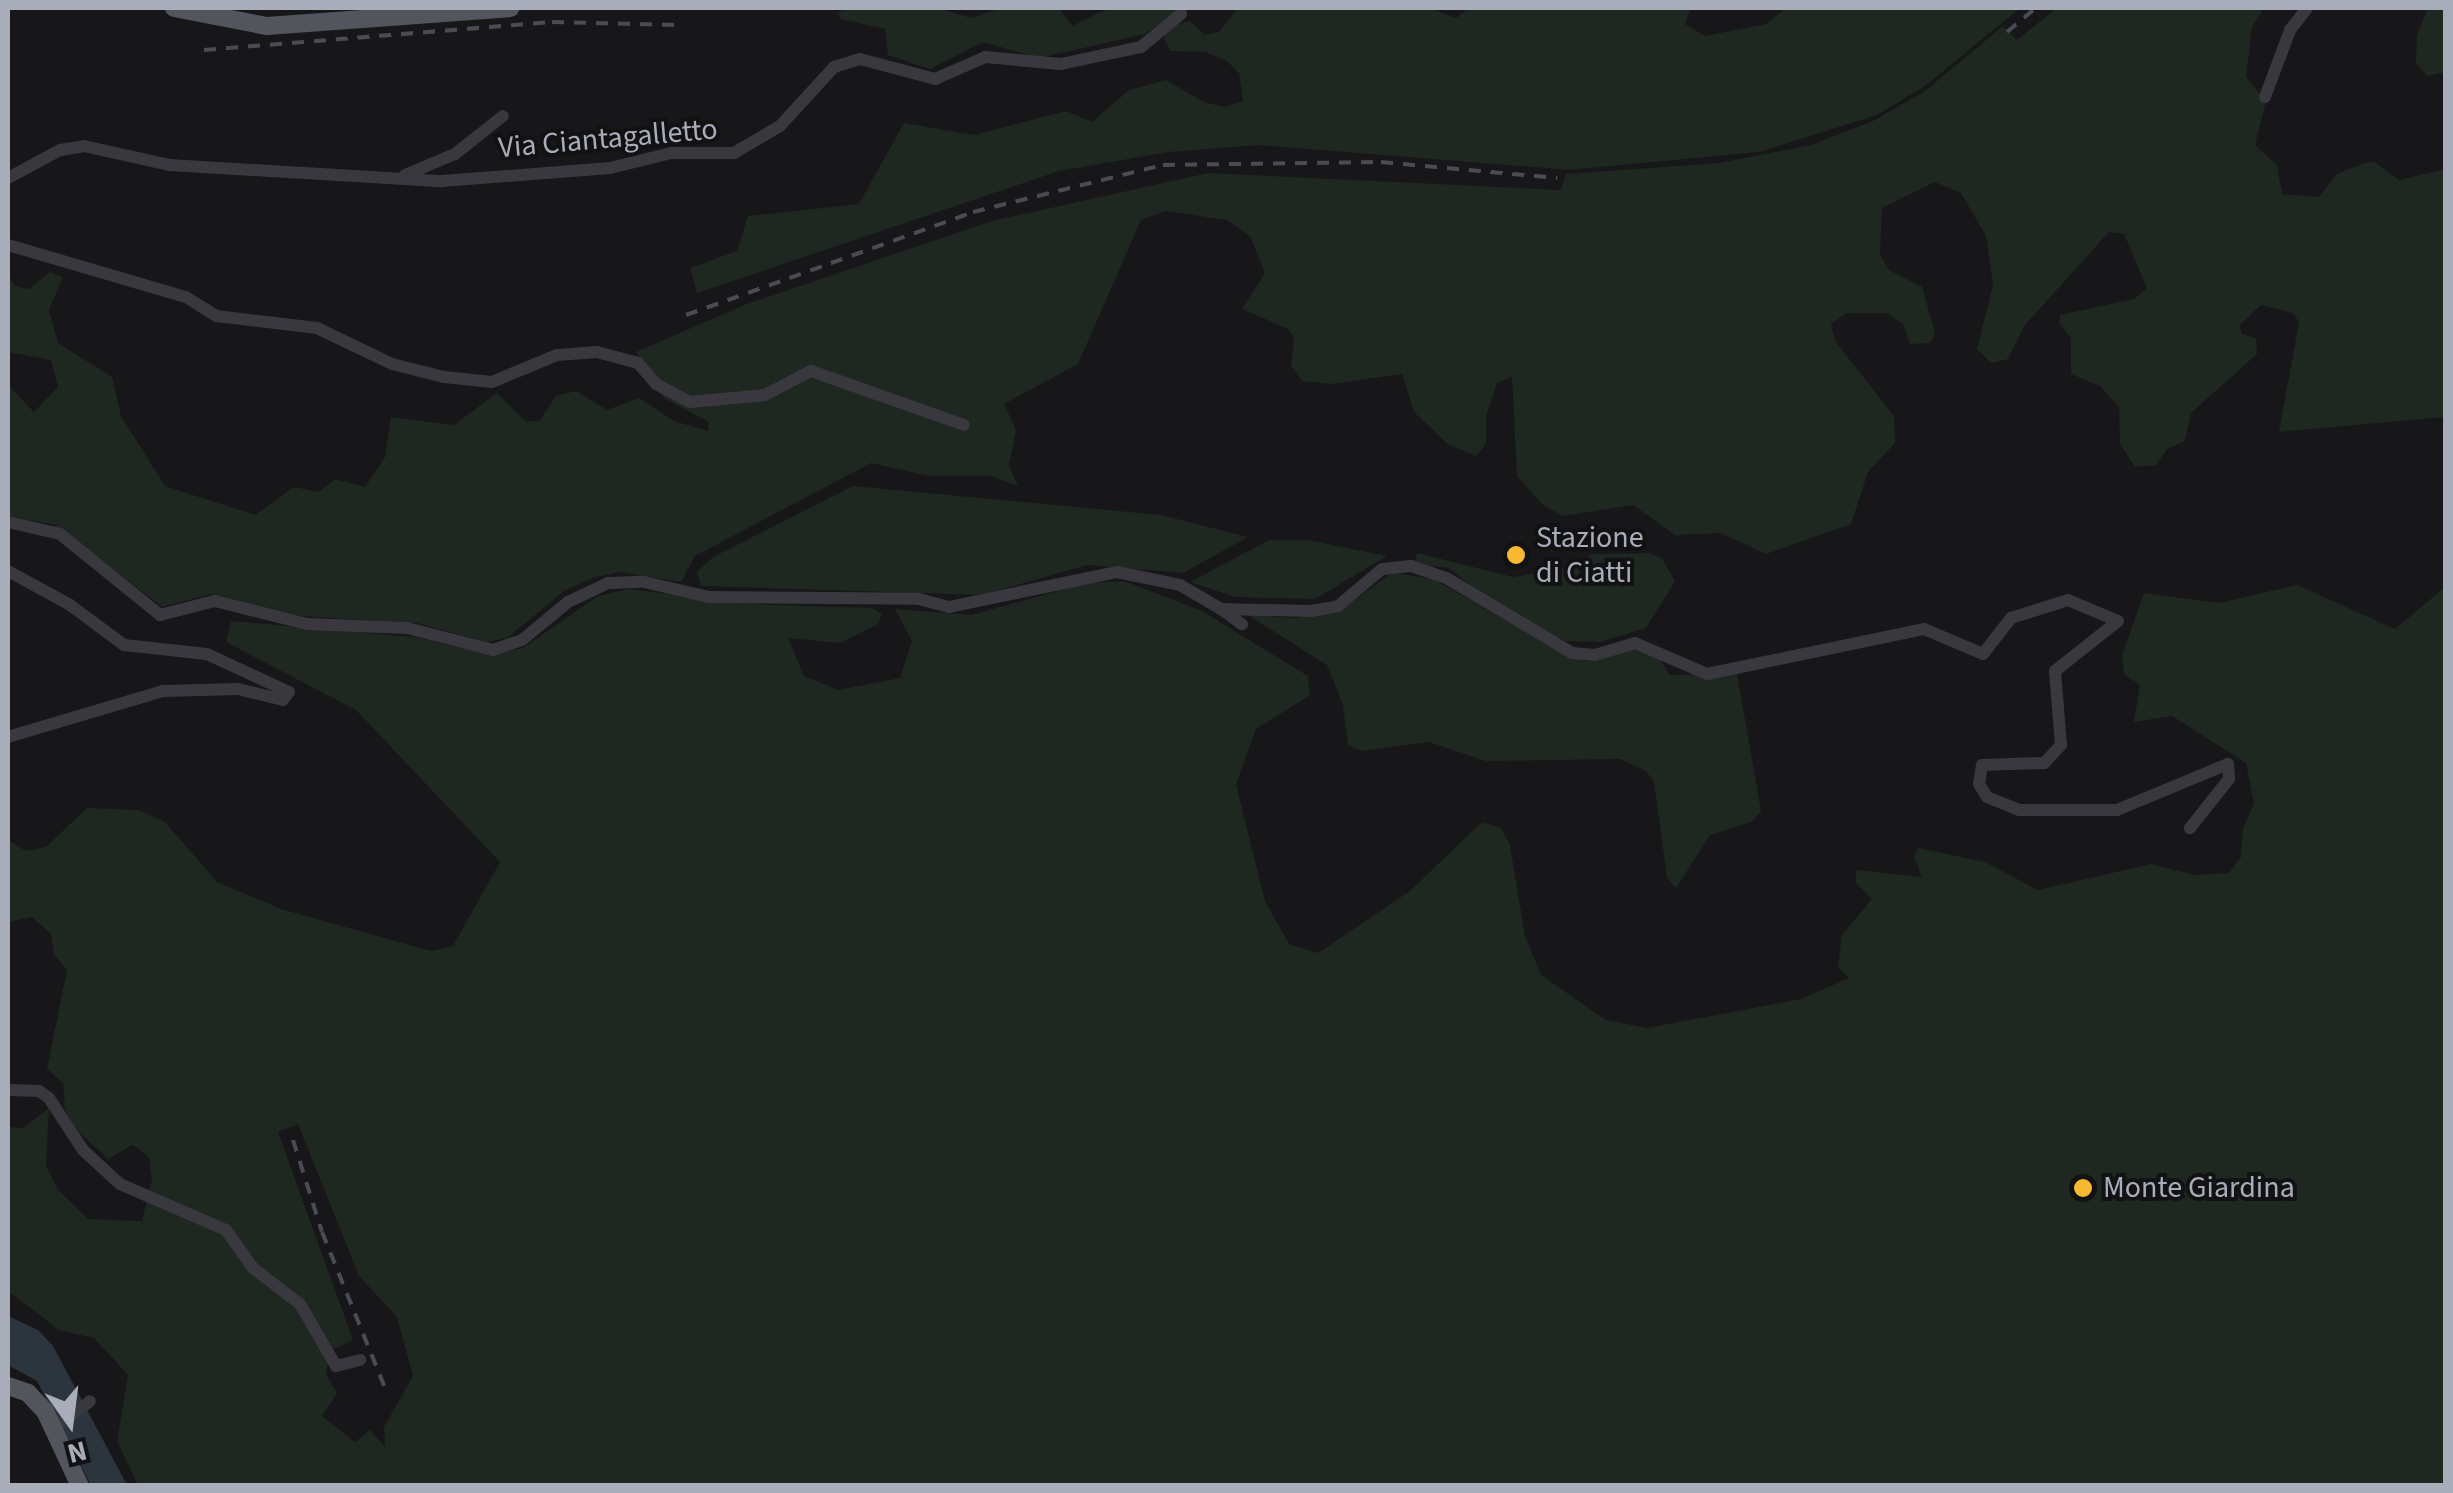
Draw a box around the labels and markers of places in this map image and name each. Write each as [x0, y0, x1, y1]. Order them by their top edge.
place label: Stazione di Ciatti [1536, 520, 1644, 590]
marker: Stazione di Ciatti [1505, 544, 1527, 566]
place label: Monte Giardina [2103, 1170, 2295, 1206]
marker: Monte Giardina [2072, 1177, 2094, 1199]

